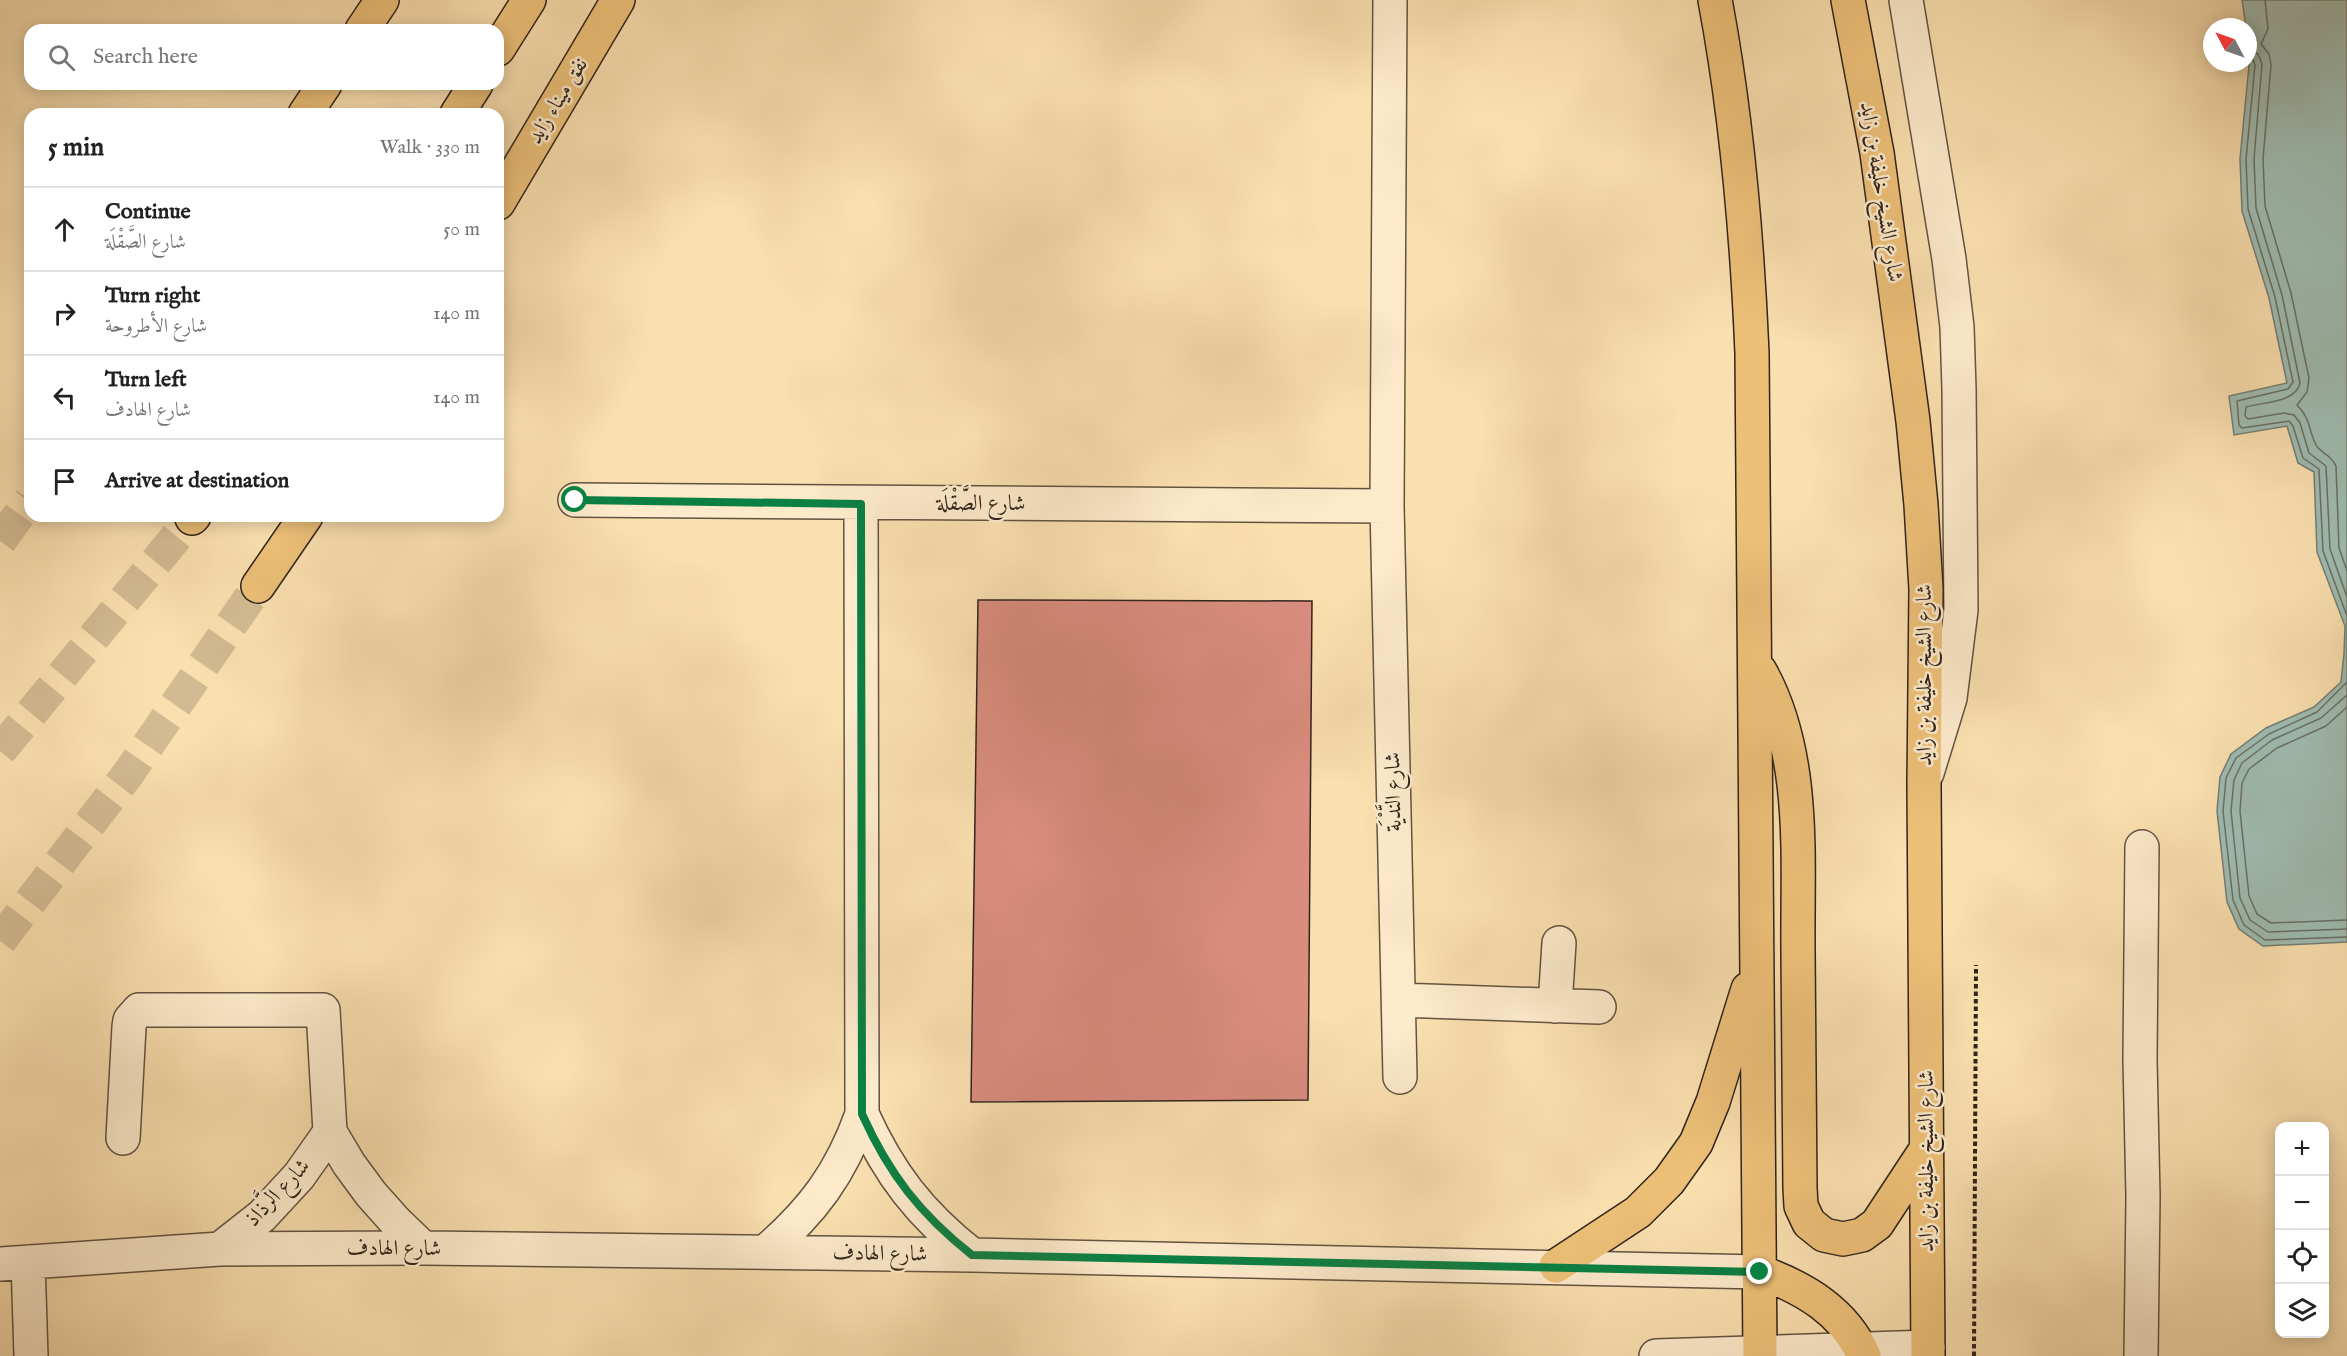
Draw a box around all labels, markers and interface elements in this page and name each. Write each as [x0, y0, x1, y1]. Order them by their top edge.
north arrow [2203, 18, 2257, 72]
search box [24, 24, 504, 90]
icon: search [45, 41, 78, 74]
text: Search here [93, 43, 198, 71]
street label: نفق ميناء زايد [521, 53, 595, 149]
street label: شارع الشيخ خليفة بن زايد [1849, 100, 1909, 285]
text: 5 min [48, 131, 104, 164]
text: Walk · 330 m [380, 135, 480, 160]
text: Continue [105, 198, 191, 226]
icon: ahead [48, 213, 81, 246]
text: 50 m [443, 217, 480, 242]
text: شارع الصَّقْلَة [105, 230, 186, 255]
text: Turn right [105, 282, 200, 310]
icon: right [48, 297, 81, 330]
text: 140 m [433, 301, 480, 326]
text: شارع الأطروحة [105, 314, 207, 339]
text: Turn left [105, 366, 187, 394]
icon: left [48, 381, 81, 414]
text: 140 m [433, 385, 480, 410]
text: شارع الهادف [105, 398, 191, 423]
icon: arrive [48, 465, 81, 498]
text: Arrive at destination [105, 467, 289, 495]
street label: شارع الصَّقْلَة [936, 484, 1025, 521]
route start [561, 486, 587, 512]
street label: شارع الشيخ خليفة بن زايد [1911, 584, 1943, 766]
street label: شارع النَّدْيَة [1373, 752, 1412, 832]
street label: شارع الشيخ خليفة بن زايد [1913, 1070, 1945, 1252]
map controls [2275, 1122, 2329, 1338]
button: + [2275, 1122, 2329, 1176]
street label: شارع الرَّذاذ [235, 1149, 319, 1235]
button: − [2275, 1176, 2329, 1230]
button: locate [2275, 1230, 2329, 1284]
street label: شارع الهادف [347, 1235, 441, 1266]
street label: شارع الهادف [832, 1239, 928, 1272]
route end [1746, 1258, 1772, 1284]
button: layers [2275, 1284, 2329, 1338]

